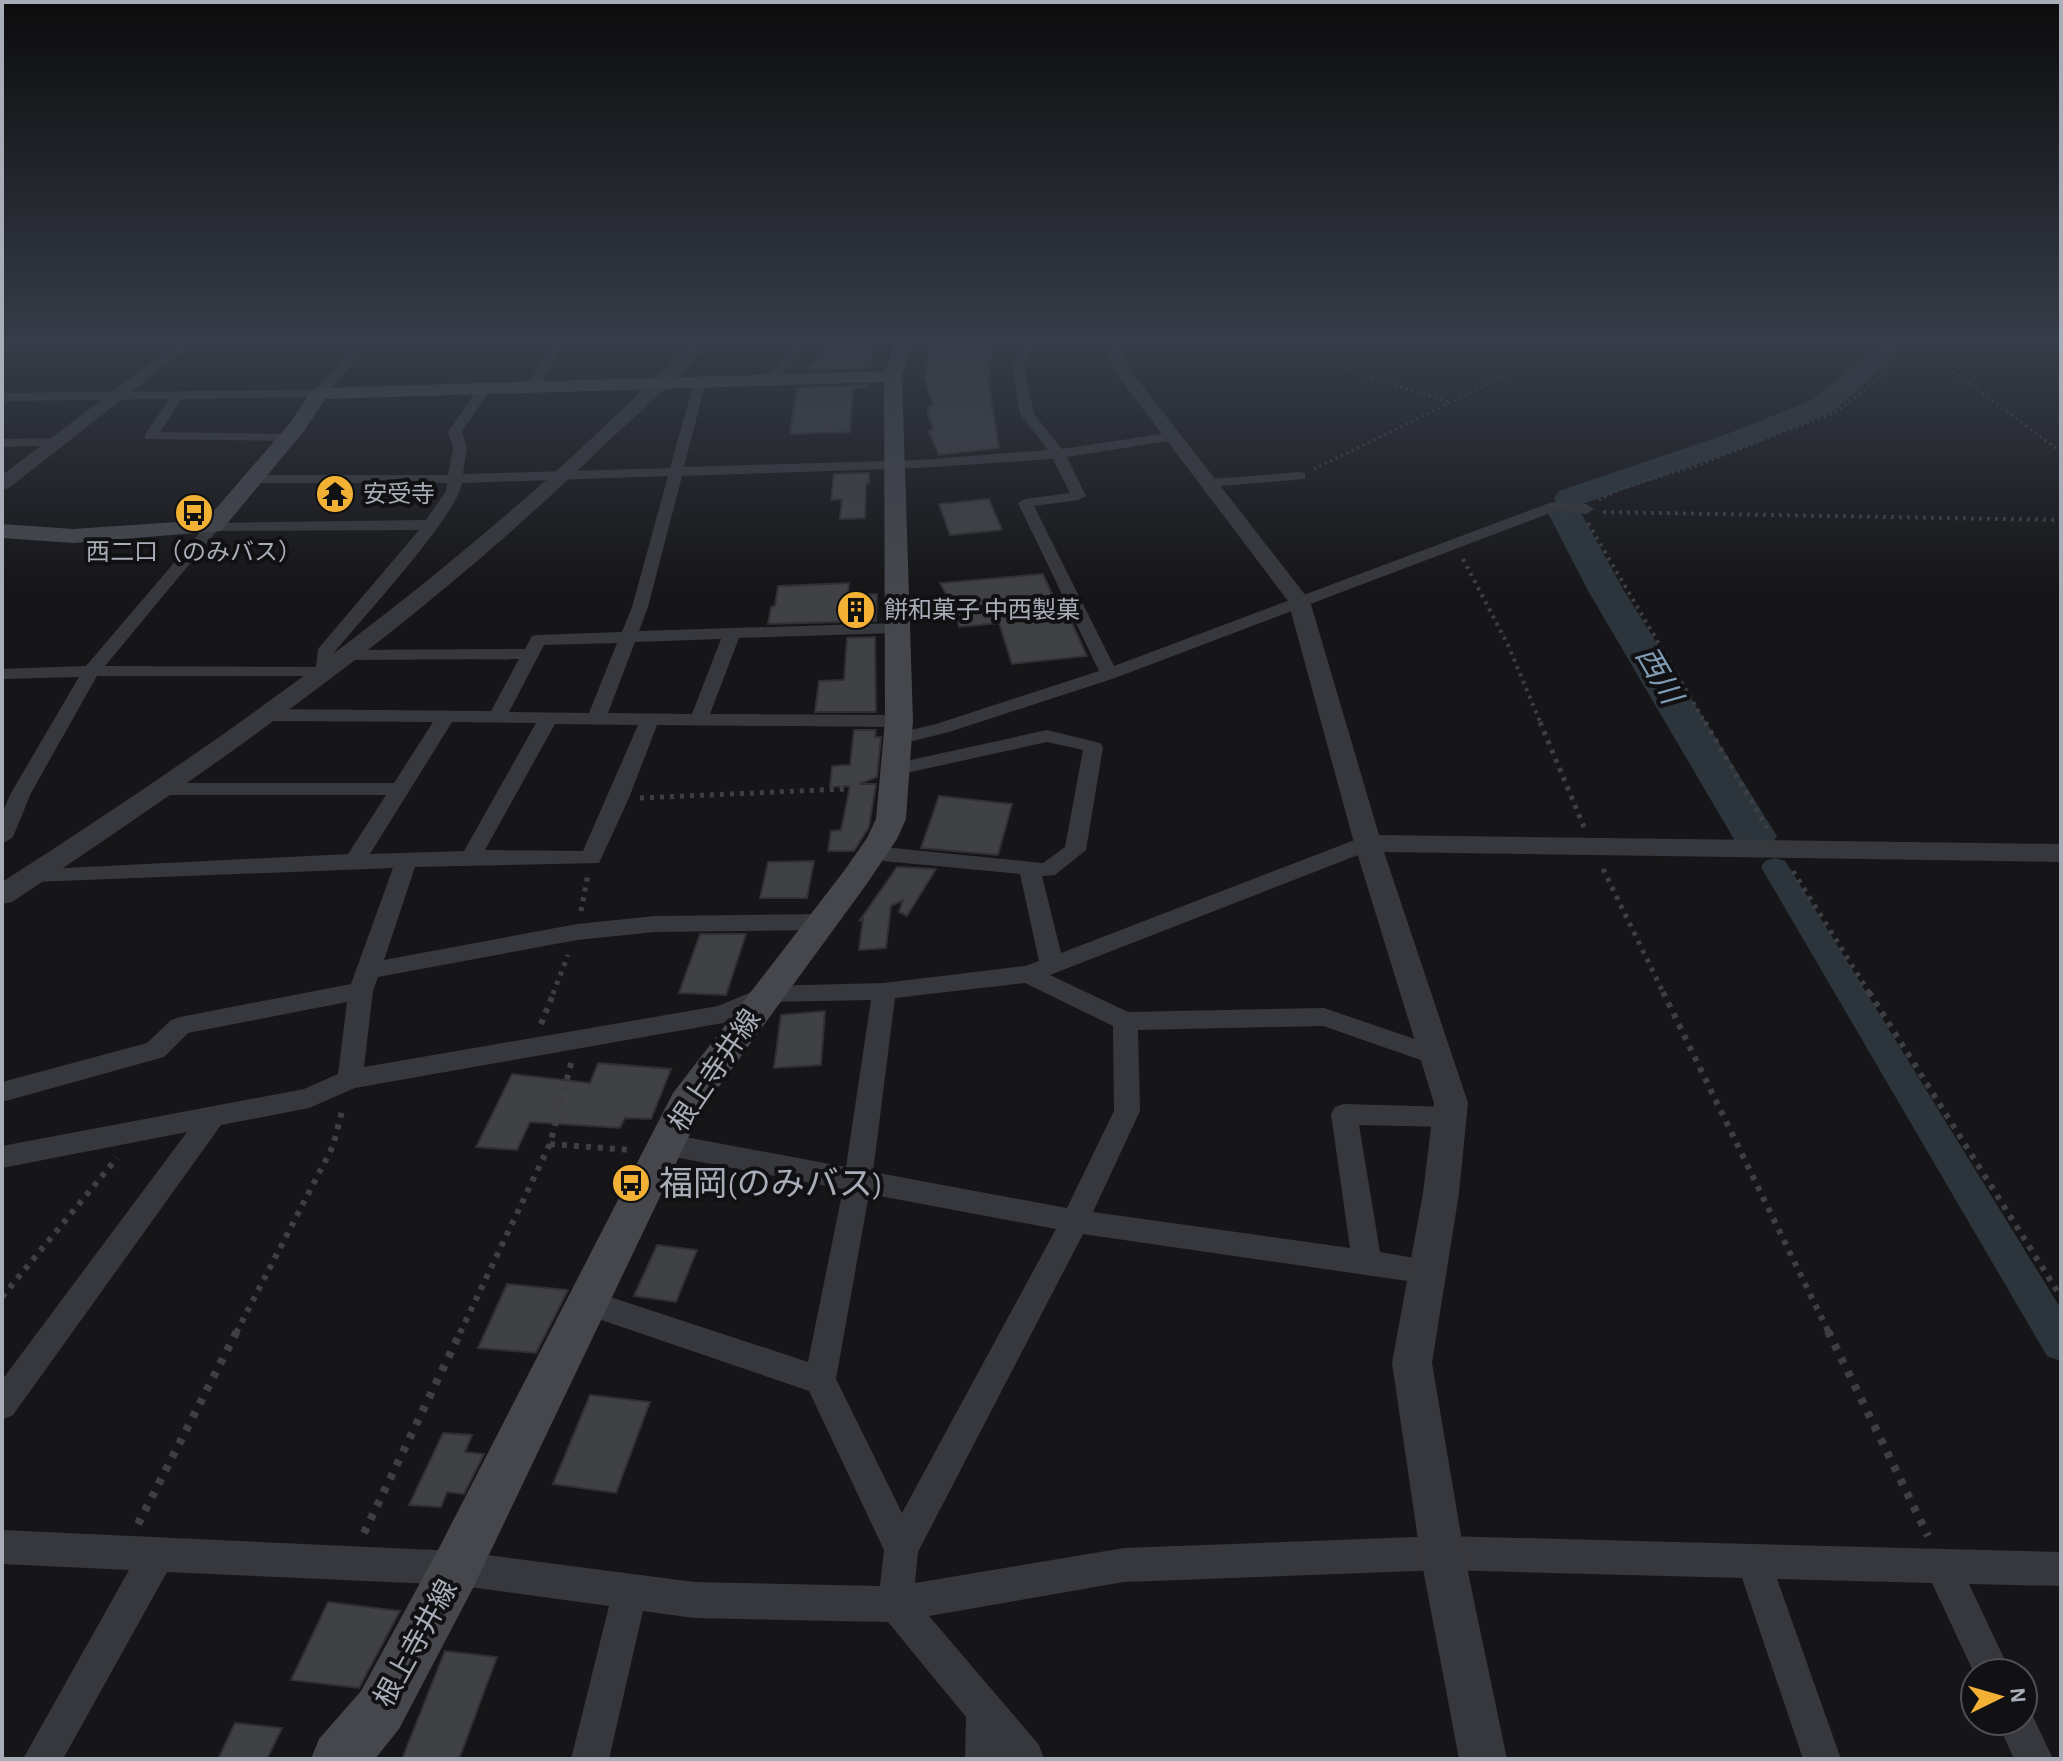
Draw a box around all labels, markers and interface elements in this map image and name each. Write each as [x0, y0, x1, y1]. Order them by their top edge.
temple icon: 安受寺 [314, 473, 356, 515]
place label: 安受寺 [363, 481, 435, 507]
bus stop icon: 西二口（のみバス） [173, 492, 215, 534]
place label: 西二口（のみバス） [86, 539, 302, 565]
building icon: 餅和菓子 中西製菓 [835, 589, 877, 631]
place label: 餅和菓子 中西製菓 [884, 597, 1080, 623]
water label: 西川 [1630, 642, 1688, 712]
street label: 根上寺井線 [663, 1004, 766, 1137]
bus stop icon: 福岡(のみバス) [610, 1162, 652, 1204]
place label: 福岡(のみバス) [659, 1166, 883, 1202]
street label: 根上寺井線 [369, 1575, 463, 1712]
north arrow [1959, 1657, 2039, 1737]
text: N [2006, 1687, 2030, 1704]

